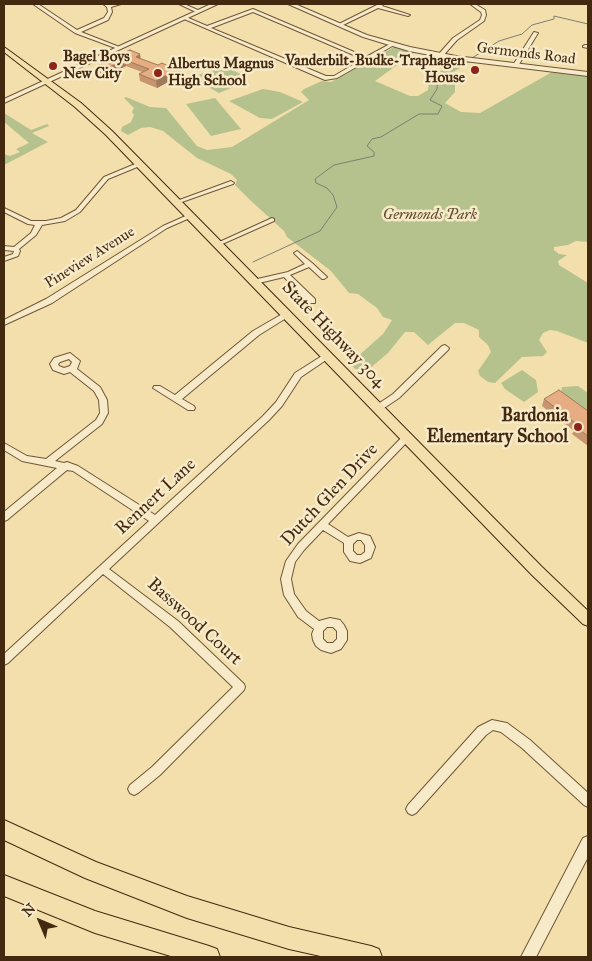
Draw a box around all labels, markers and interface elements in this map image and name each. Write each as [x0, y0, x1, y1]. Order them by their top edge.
street label: Germonds Road [476, 39, 576, 69]
place label: Bagel Boys New City [63, 48, 130, 83]
place label: Vanderbilt-Budke-Traphagen House [285, 52, 465, 87]
place label: Albertus Magnus High School [168, 55, 274, 90]
marker: Bagel Boys New City [47, 60, 59, 72]
marker: Vanderbilt-Budke-Traphagen House [469, 64, 481, 76]
marker: Albertus Magnus High School [152, 67, 164, 79]
park label: Germonds Park [383, 206, 477, 224]
street label: Pineview Avenue [42, 223, 138, 293]
street label: State Highway 304 [277, 277, 389, 393]
place label: Bardonia Elementary School [426, 406, 568, 448]
marker: Bardonia Elementary School [572, 421, 584, 433]
street label: Dutch Glen Drive [277, 439, 383, 551]
street label: Rennert Lane [111, 454, 201, 540]
street label: Basswood Court [142, 574, 246, 670]
north arrow [15, 896, 65, 946]
text: N [19, 900, 39, 920]

